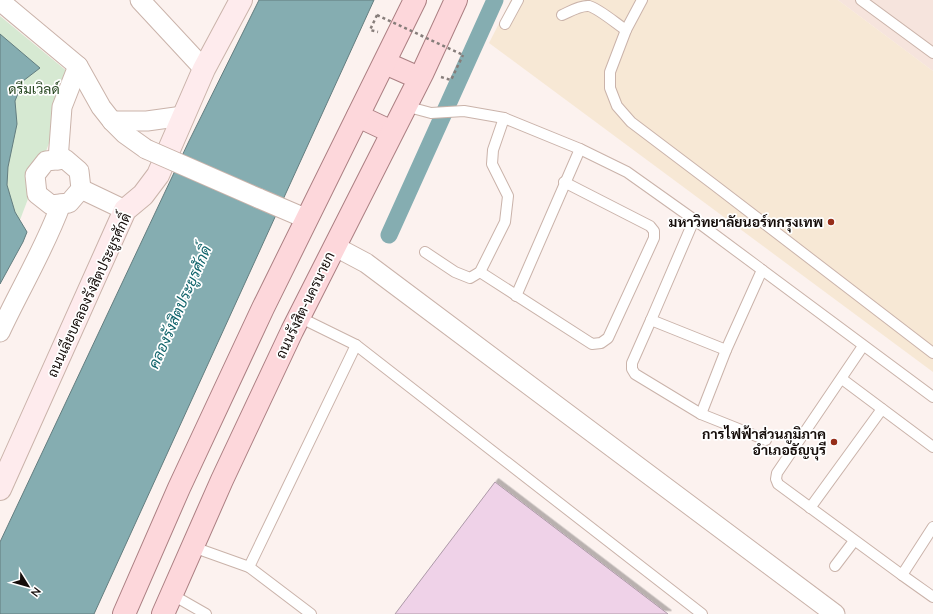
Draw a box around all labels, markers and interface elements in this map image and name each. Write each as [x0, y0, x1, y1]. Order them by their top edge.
park label: ดรีมเวิลด์ [8, 80, 60, 97]
street label: ถนนเลียบคลองรังสิตประยูรศักดิ์ [40, 209, 136, 380]
place label: มหาวิทยาลัยนอร์ทกรุงเทพ [669, 213, 823, 233]
marker: มหาวิทยาลัยนอร์ทกรุงเทพ [826, 217, 836, 227]
water label: คลองรังสิตประยูรศักดิ์ [139, 238, 217, 372]
street label: ถนนรังสิต-นครนายก [271, 249, 338, 361]
place label: การไฟฟ้าส่วนภูมิภาค อำเภอธัญบุรี [702, 425, 827, 461]
marker: การไฟฟ้าส่วนภูมิภาค อำเภอธัญบุรี [829, 437, 839, 447]
north arrow [8, 566, 48, 606]
text: N [29, 585, 44, 600]

